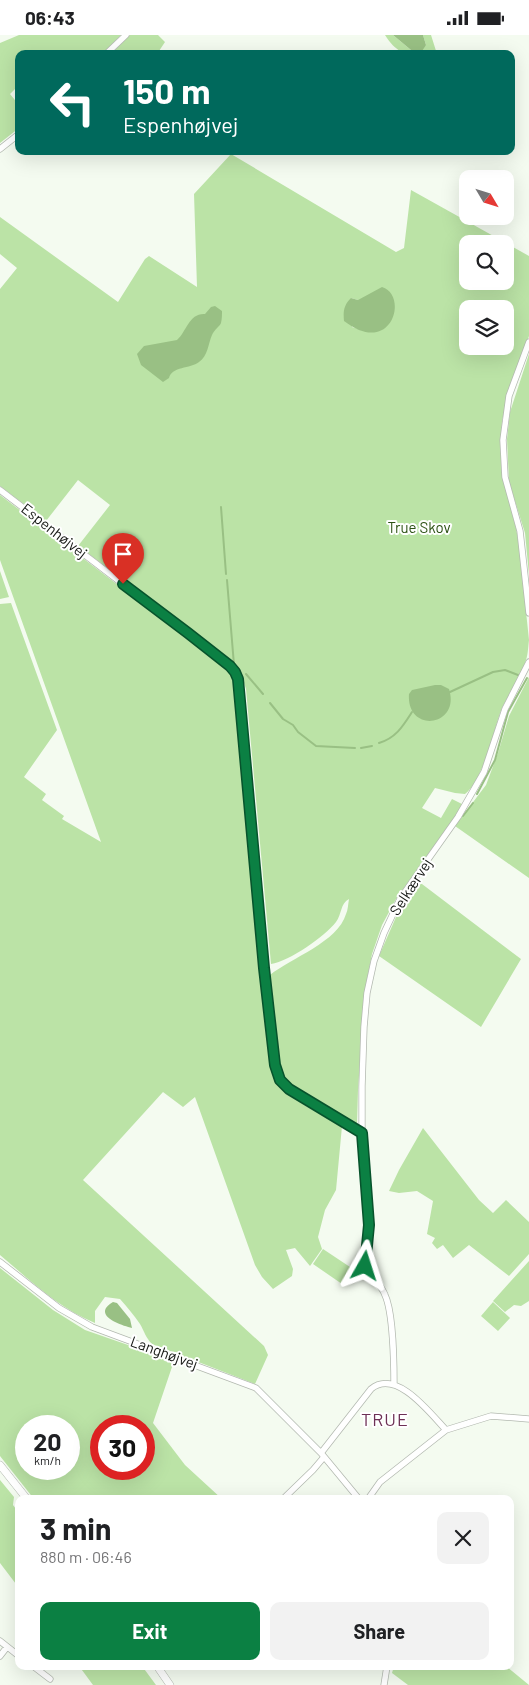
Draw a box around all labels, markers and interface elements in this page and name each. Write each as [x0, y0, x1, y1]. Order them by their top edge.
text: 06:43 [25, 6, 75, 29]
text: 150 m [123, 69, 210, 111]
icon: left [40, 70, 105, 135]
text: Espenhøjvej [123, 111, 238, 137]
north arrow [459, 170, 514, 225]
map controls [459, 170, 514, 355]
button: search [459, 235, 514, 290]
button: layers [459, 300, 514, 355]
street label: Espenhøjvej [18, 499, 91, 562]
park label: True Skov [387, 518, 451, 536]
pin [102, 533, 144, 584]
icon: arrive [109, 540, 137, 568]
street label: Selkærvej [385, 854, 435, 918]
position arrow [338, 1239, 390, 1291]
street label: Langhøjvej [128, 1332, 201, 1373]
district label: TRUE [361, 1408, 409, 1430]
speed limit sign: 30 [90, 1415, 155, 1480]
text: 20 [33, 1426, 62, 1456]
text: km/h [34, 1453, 61, 1467]
text: 3 min [40, 1510, 111, 1546]
button: close [437, 1512, 489, 1564]
text: 880 m · 06:46 [40, 1547, 132, 1566]
button: Exit [40, 1602, 260, 1660]
button: Share [270, 1602, 489, 1660]

